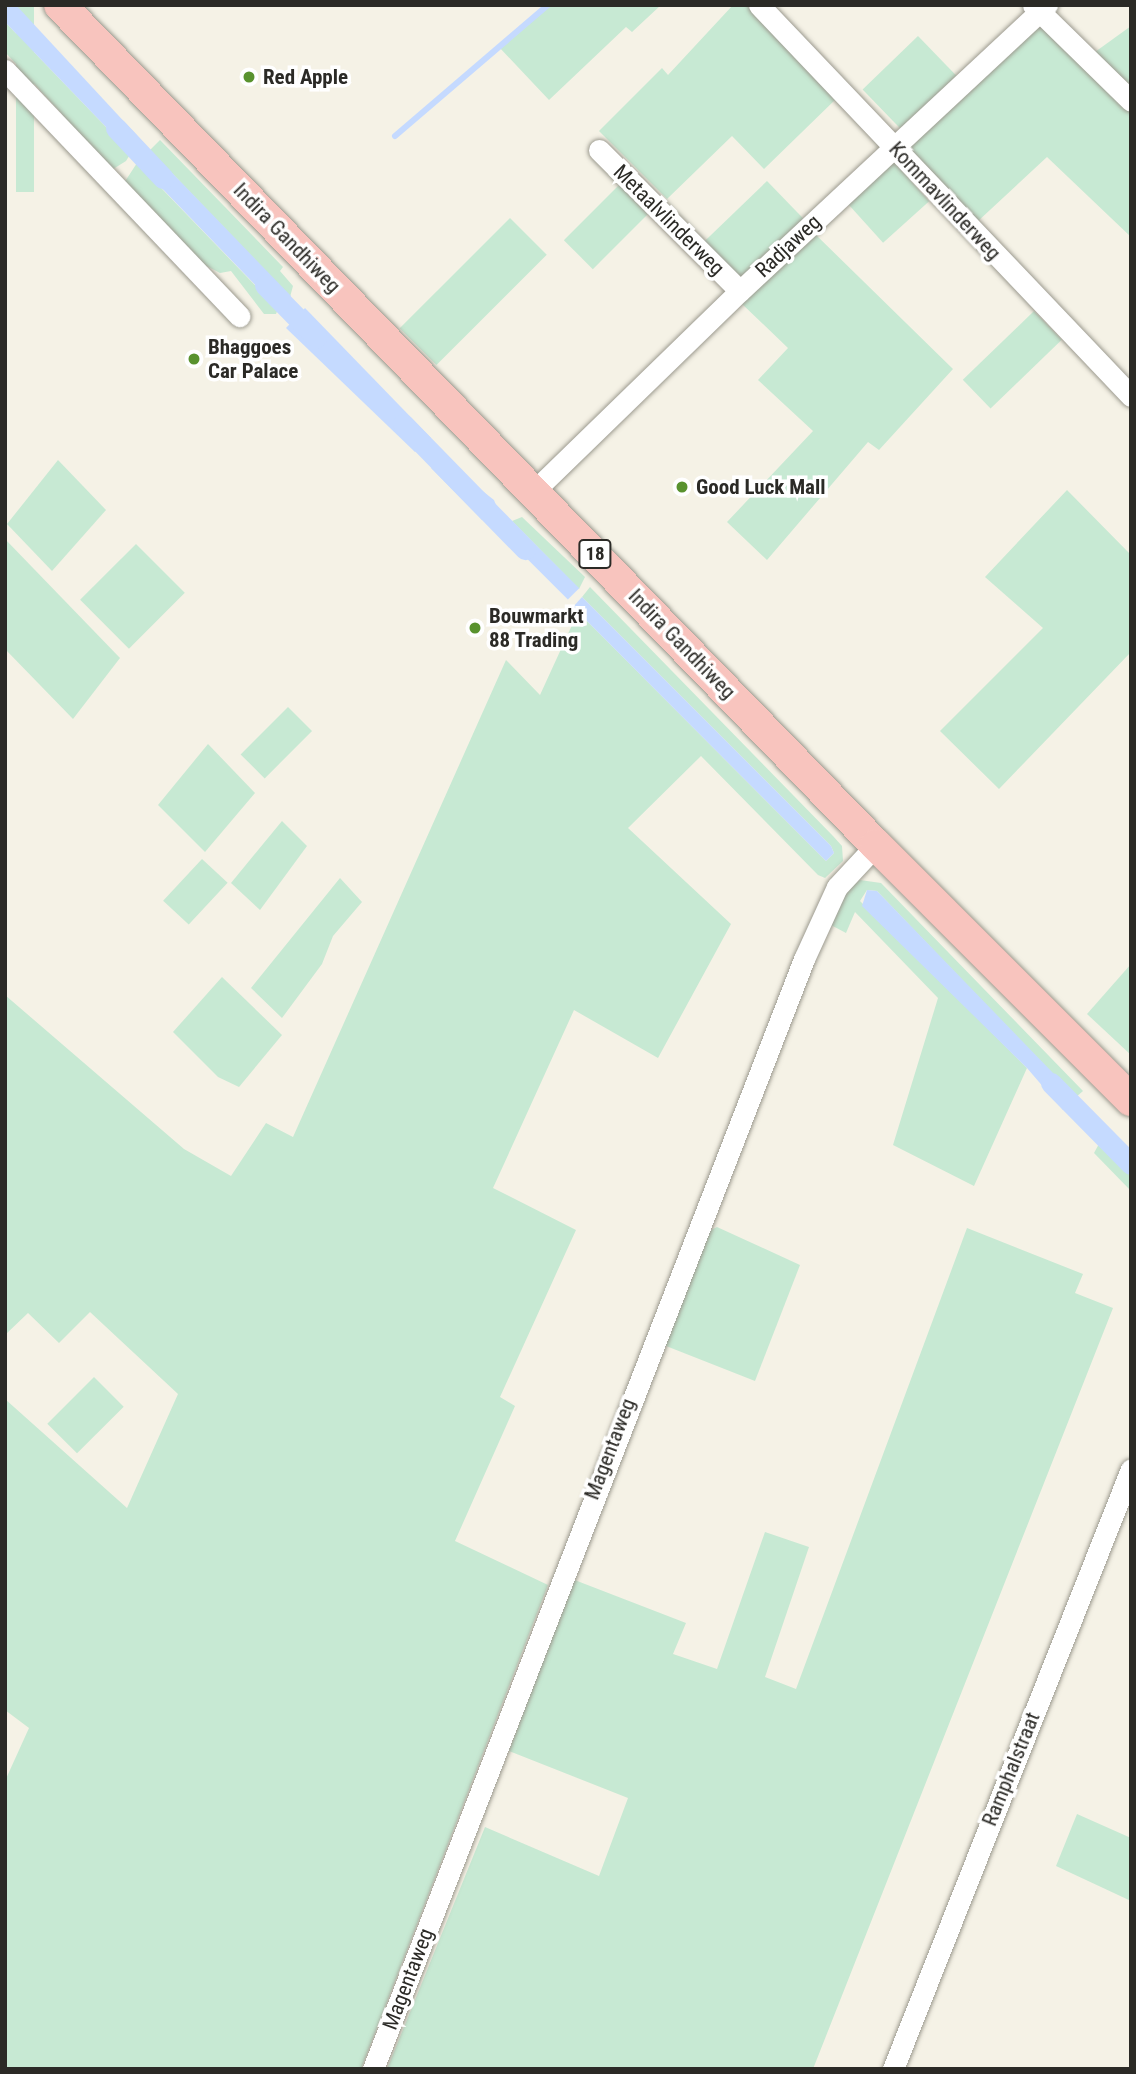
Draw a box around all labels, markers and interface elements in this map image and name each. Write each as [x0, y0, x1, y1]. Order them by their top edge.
place label: Red Apple [263, 64, 348, 90]
marker: Red Apple [241, 69, 257, 85]
street label: Kommavlinderweg [884, 137, 1006, 265]
street label: Metaalvlinderweg [608, 159, 730, 281]
street label: Indira Gandhiweg [228, 178, 346, 298]
street label: Radjaweg [750, 209, 826, 283]
place label: Bhaggoes Car Palace [208, 334, 298, 384]
marker: Bhaggoes Car Palace [186, 351, 202, 367]
place label: Good Luck Mall [696, 474, 826, 500]
marker: Good Luck Mall [674, 479, 690, 495]
road number: 18 [578, 538, 612, 569]
street label: Indira Gandhiweg [623, 584, 741, 704]
place label: Bouwmarkt 88 Trading [489, 603, 584, 653]
marker: Bouwmarkt 88 Trading [467, 620, 483, 636]
street label: Magentaweg [579, 1395, 641, 1503]
street label: Ramphalstraat [977, 1708, 1045, 1830]
street label: Magentaweg [377, 1925, 439, 2033]

